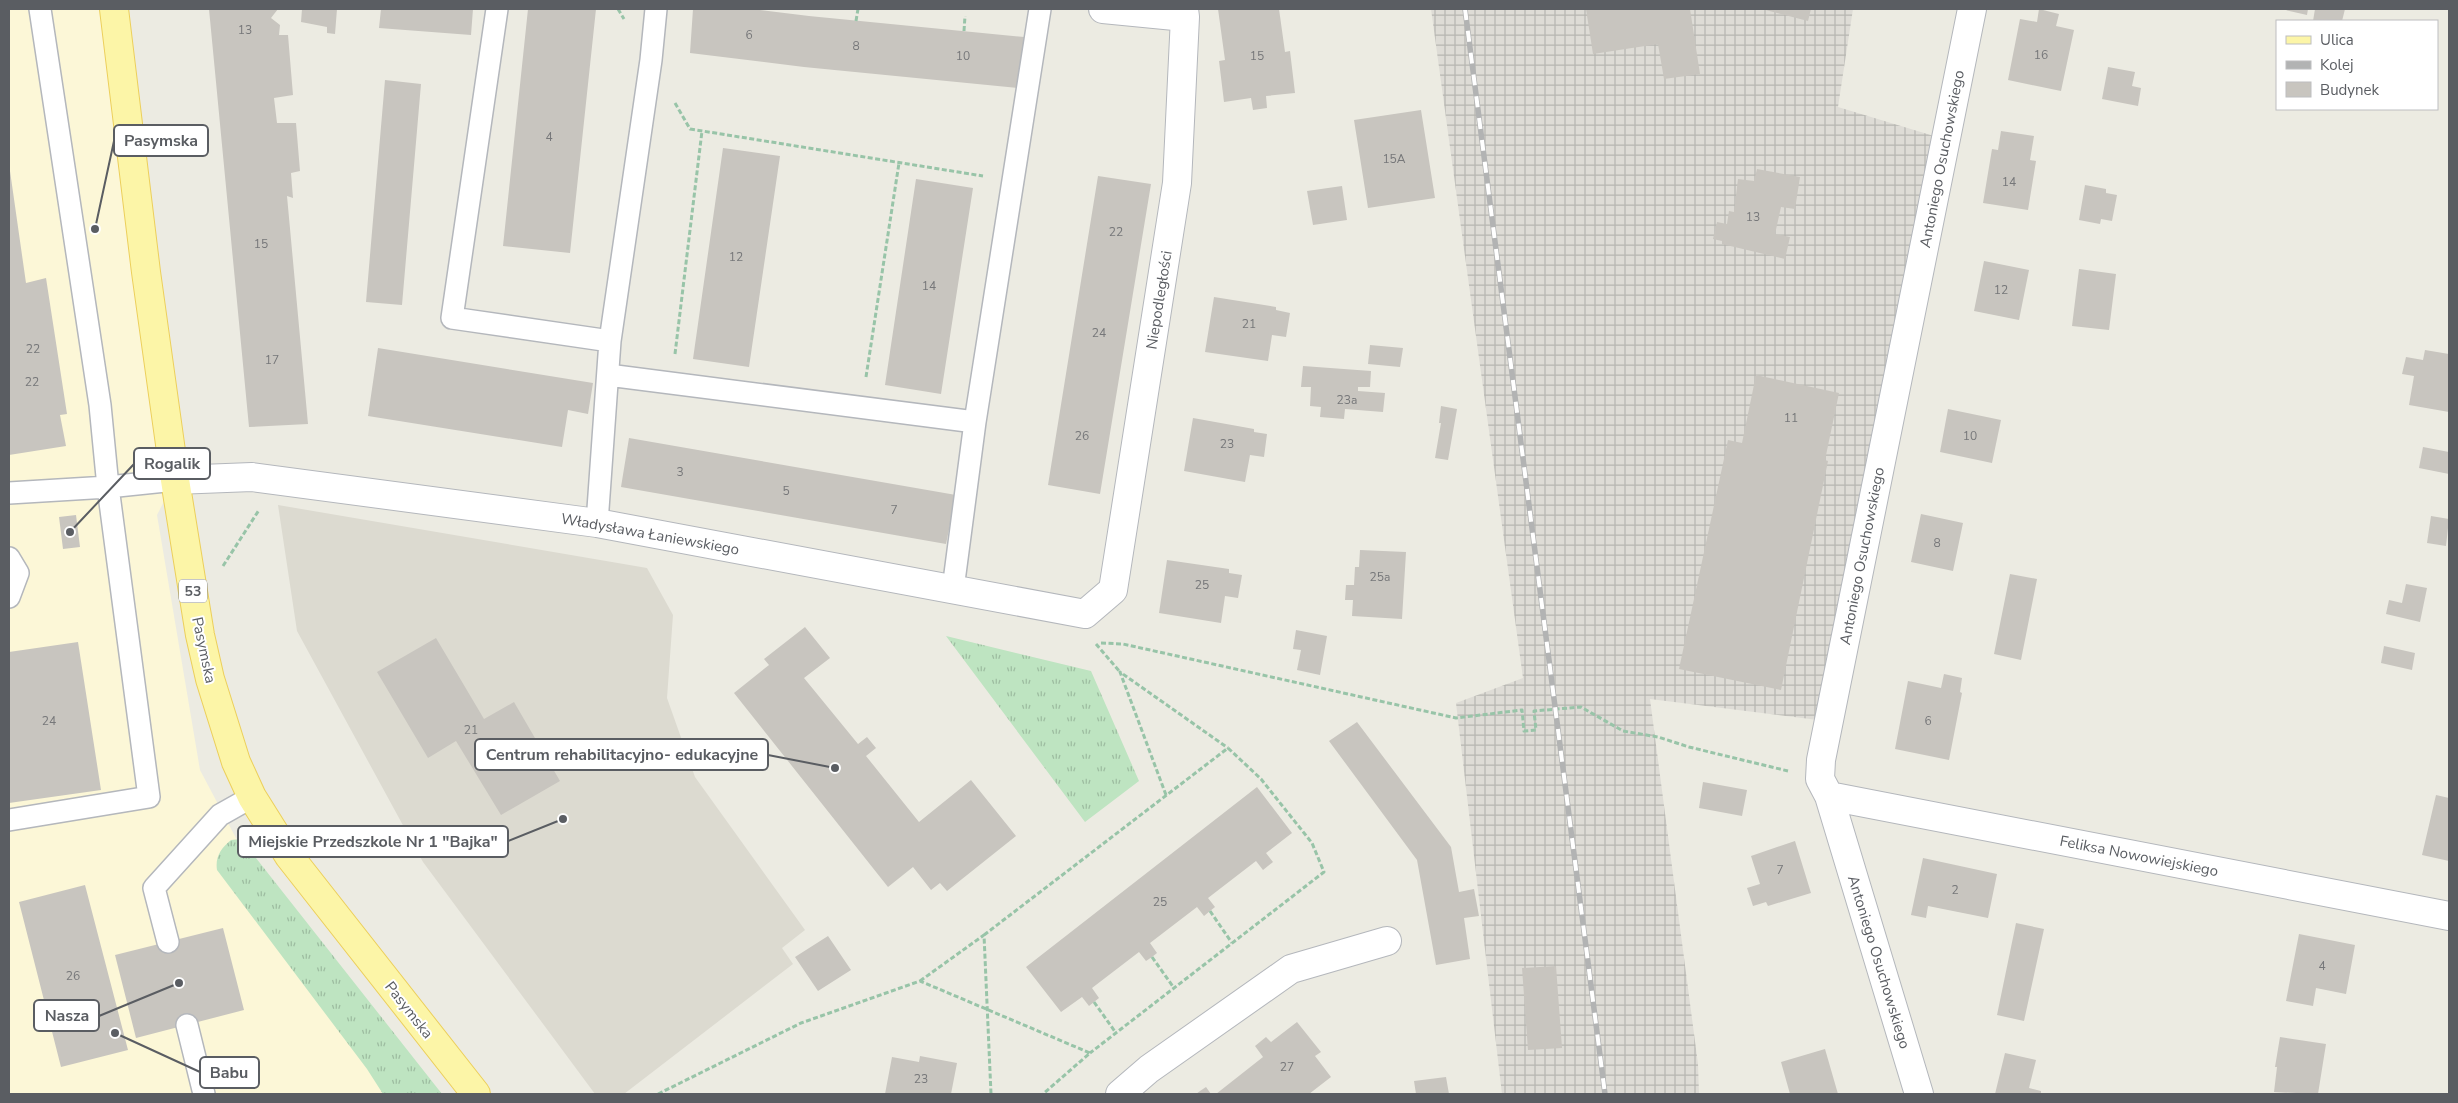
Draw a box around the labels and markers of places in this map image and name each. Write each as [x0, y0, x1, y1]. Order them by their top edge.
callout: Pasymska [114, 125, 208, 156]
callout: Rogalik [134, 448, 210, 479]
callout: Centrum rehabilitacyjno- edukacyjne [475, 739, 768, 770]
callout: Miejskie Przedszkole Nr 1 "Bajka" [238, 826, 508, 857]
callout: Nasza [34, 1000, 99, 1031]
callout: Babu [200, 1057, 259, 1088]

